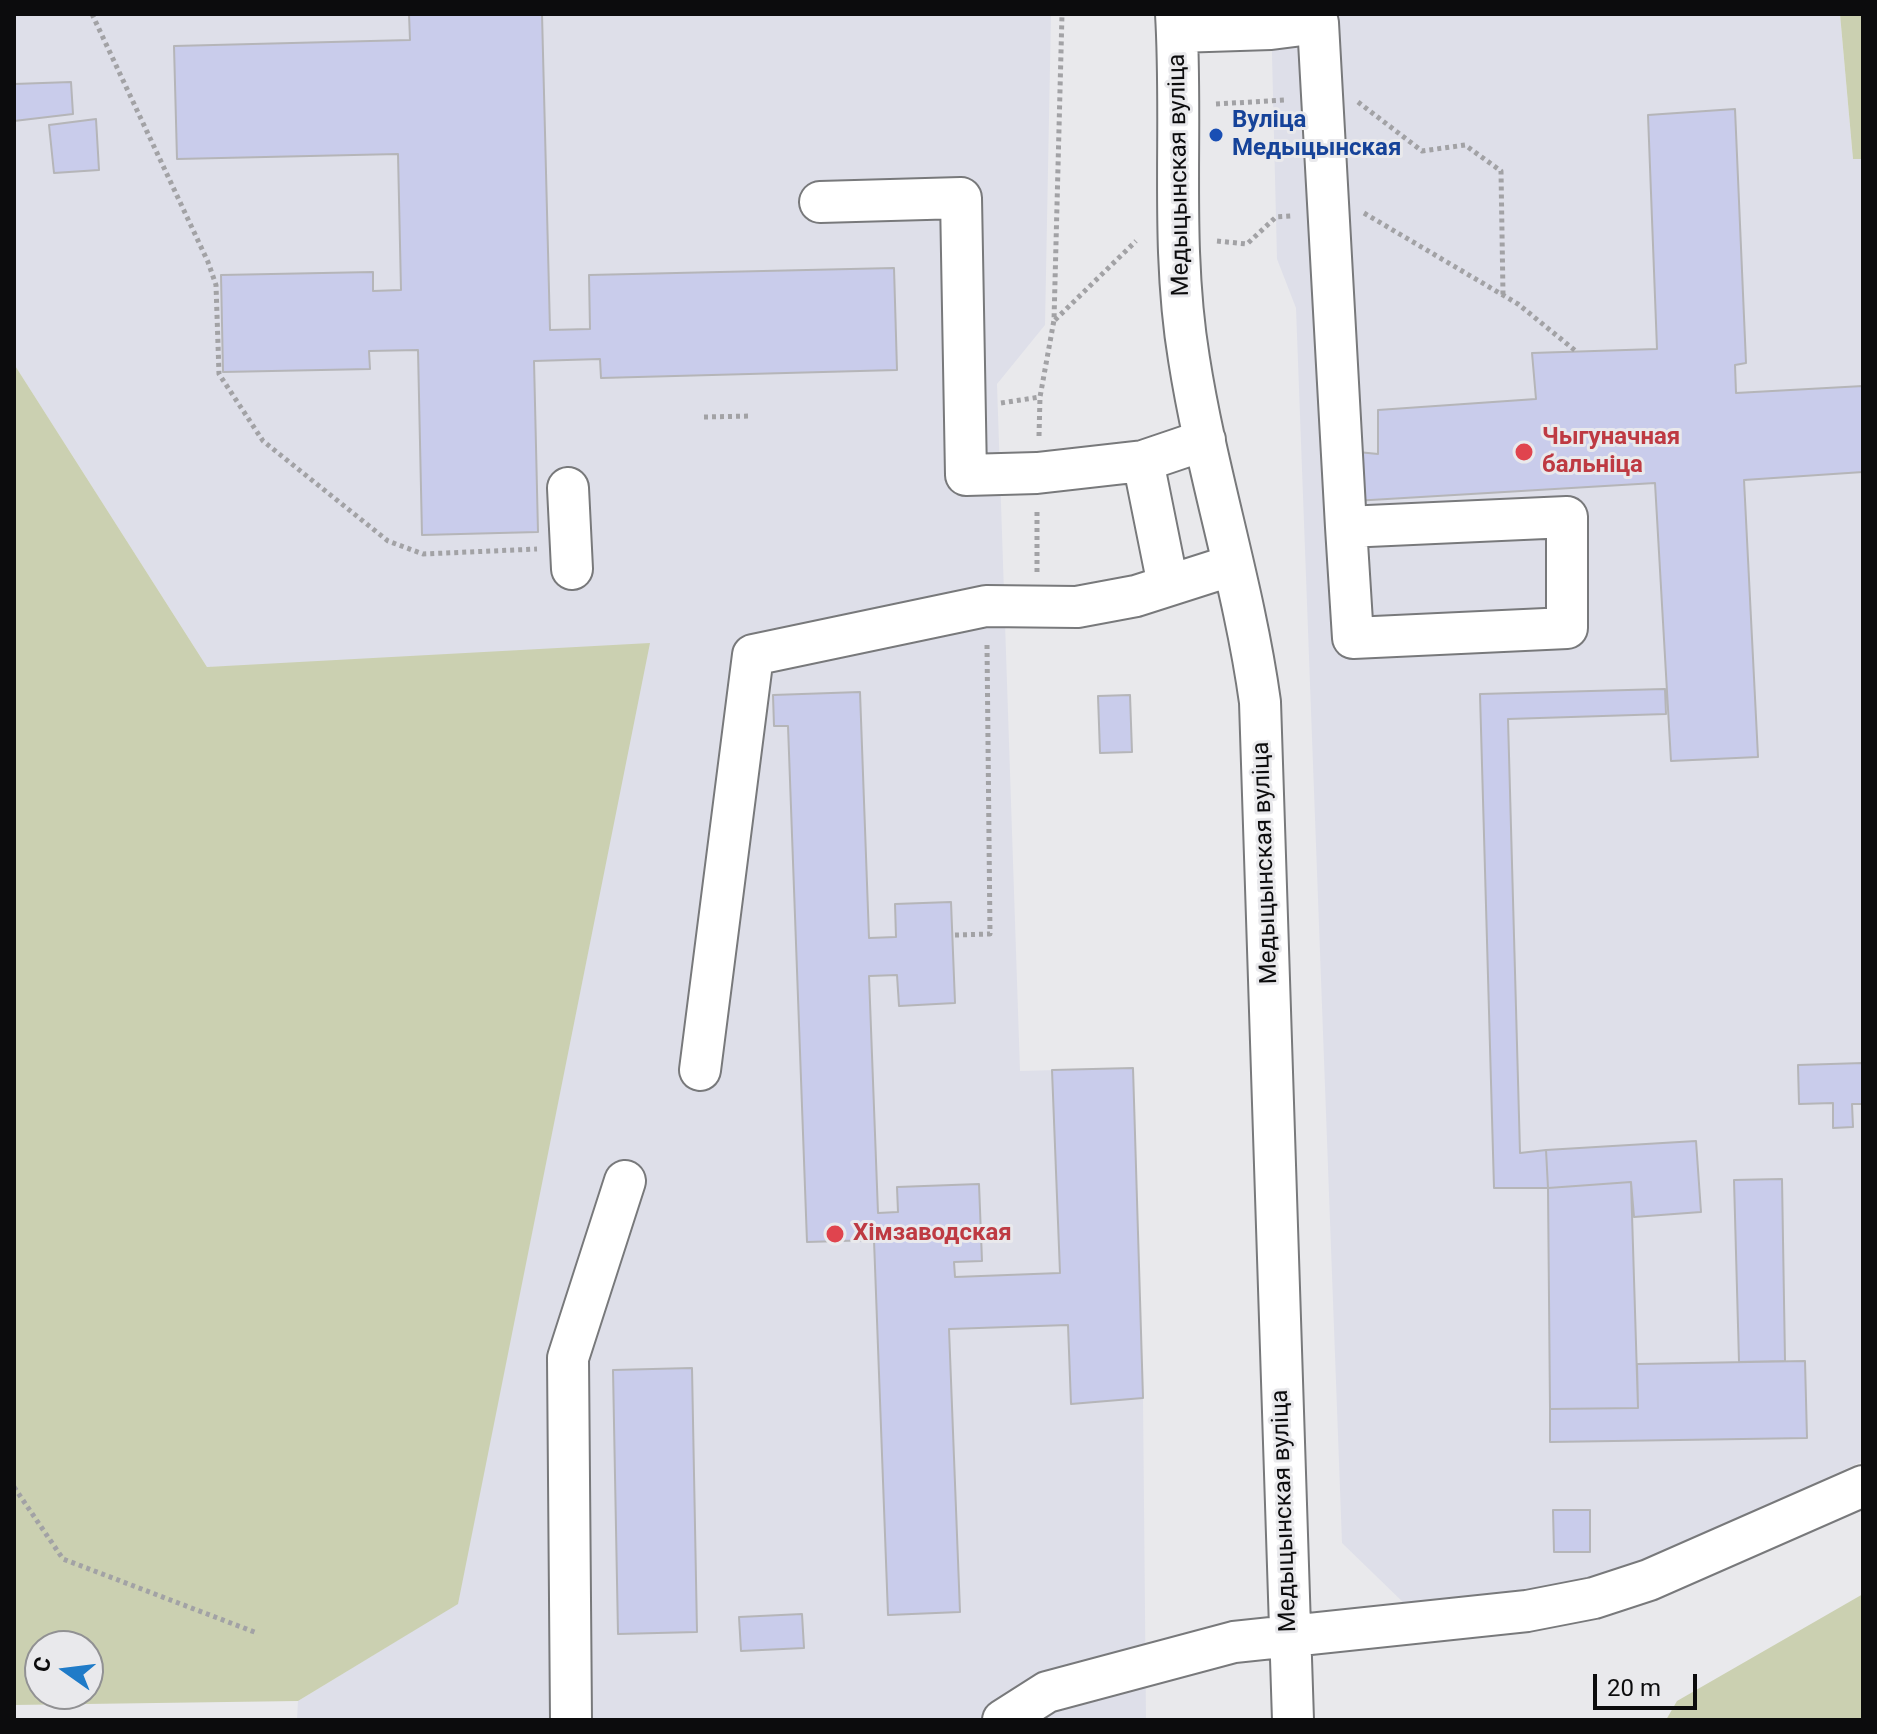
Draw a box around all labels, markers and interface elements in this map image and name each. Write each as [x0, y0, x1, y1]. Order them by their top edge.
street label: Медыцынская вуліца [1163, 53, 1197, 297]
place label: Вуліца Медыцынская [1232, 107, 1401, 163]
marker: Вуліца Медыцынская [1207, 126, 1225, 144]
place label: Чыгуначная бальніца [1542, 424, 1680, 480]
marker: Чыгуначная бальніца [1513, 441, 1535, 463]
street label: Медыцынская вуліца [1247, 741, 1285, 985]
place label: Хімзаводская [853, 1220, 1012, 1248]
marker: Хімзаводская [824, 1223, 846, 1245]
street label: Медыцынская вуліца [1266, 1389, 1304, 1633]
north arrow [24, 1630, 104, 1710]
text: С [28, 1655, 56, 1675]
scale bar [1597, 1658, 1701, 1708]
text: 20 m [1607, 1674, 1661, 1702]

